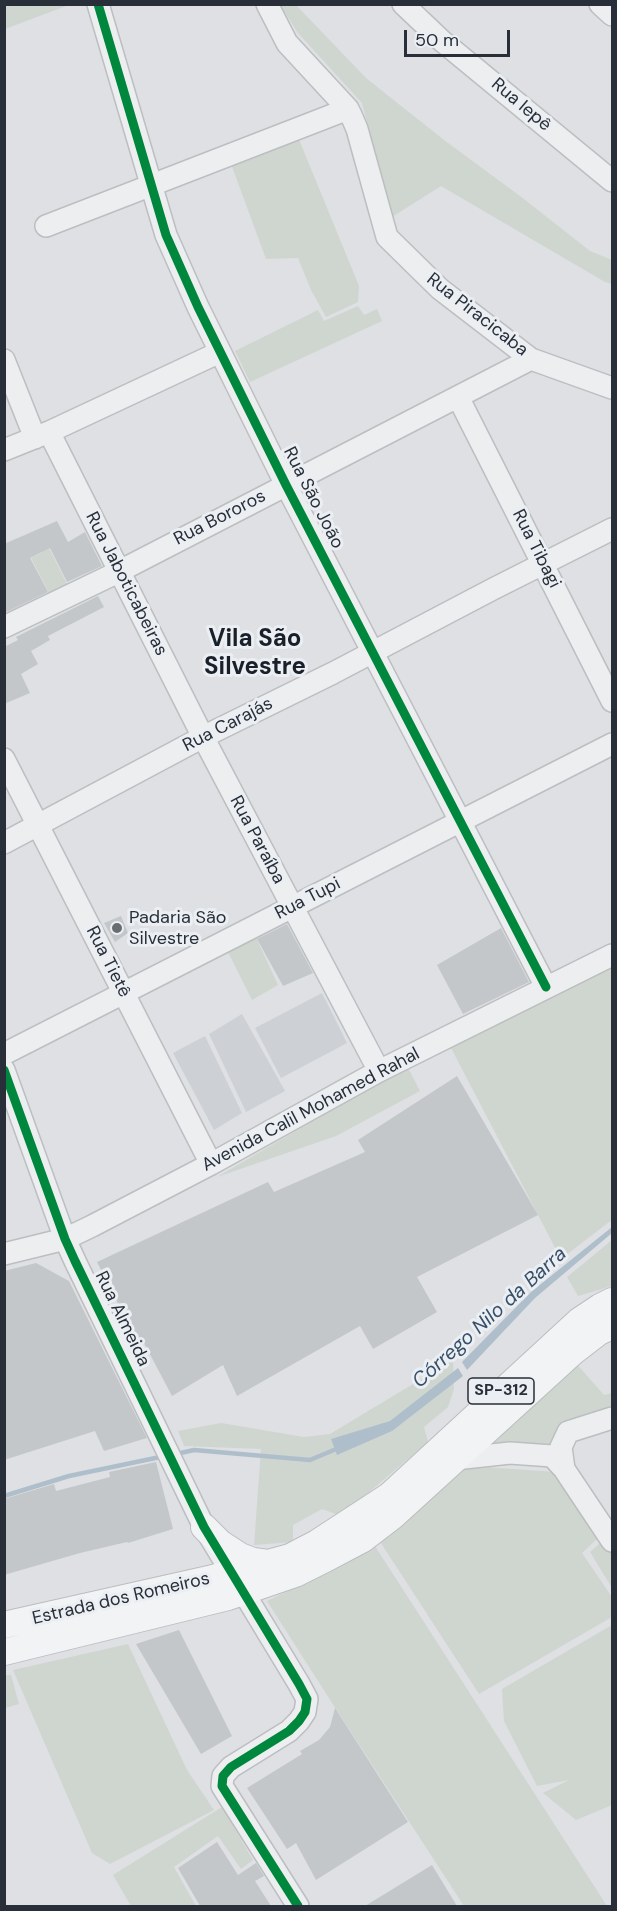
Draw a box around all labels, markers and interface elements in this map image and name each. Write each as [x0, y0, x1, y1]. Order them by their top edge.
scale bar [407, 18, 514, 56]
text: 50 m [415, 28, 459, 52]
street label: Rua Iepê [487, 74, 555, 136]
street label: Rua Piracicaba [422, 269, 532, 361]
street label: Rua São João [278, 443, 348, 553]
street label: Rua Bororos [170, 486, 270, 550]
street label: Rua Tibagi [507, 506, 565, 592]
street label: Rua Jaboticabeiras [80, 508, 172, 660]
district label: Vila São Silvestre [204, 626, 306, 682]
street label: Rua Carajás [179, 693, 277, 757]
street label: Rua Paraíba [225, 792, 289, 888]
street label: Rua Tupi [272, 873, 344, 925]
place label: Padaria São Silvestre [129, 907, 226, 950]
marker: Padaria São Silvestre [110, 921, 124, 935]
street label: Rua Tietê [81, 923, 135, 1001]
street label: Avenida Calil Mohamed Rahal [199, 1043, 423, 1177]
water label: Córrego Nilo da Barra [408, 1242, 572, 1394]
street label: Rua Almeida [90, 1268, 154, 1370]
road number: SP-312 [468, 1378, 534, 1404]
street label: Estrada dos Romeiros [30, 1568, 212, 1630]

